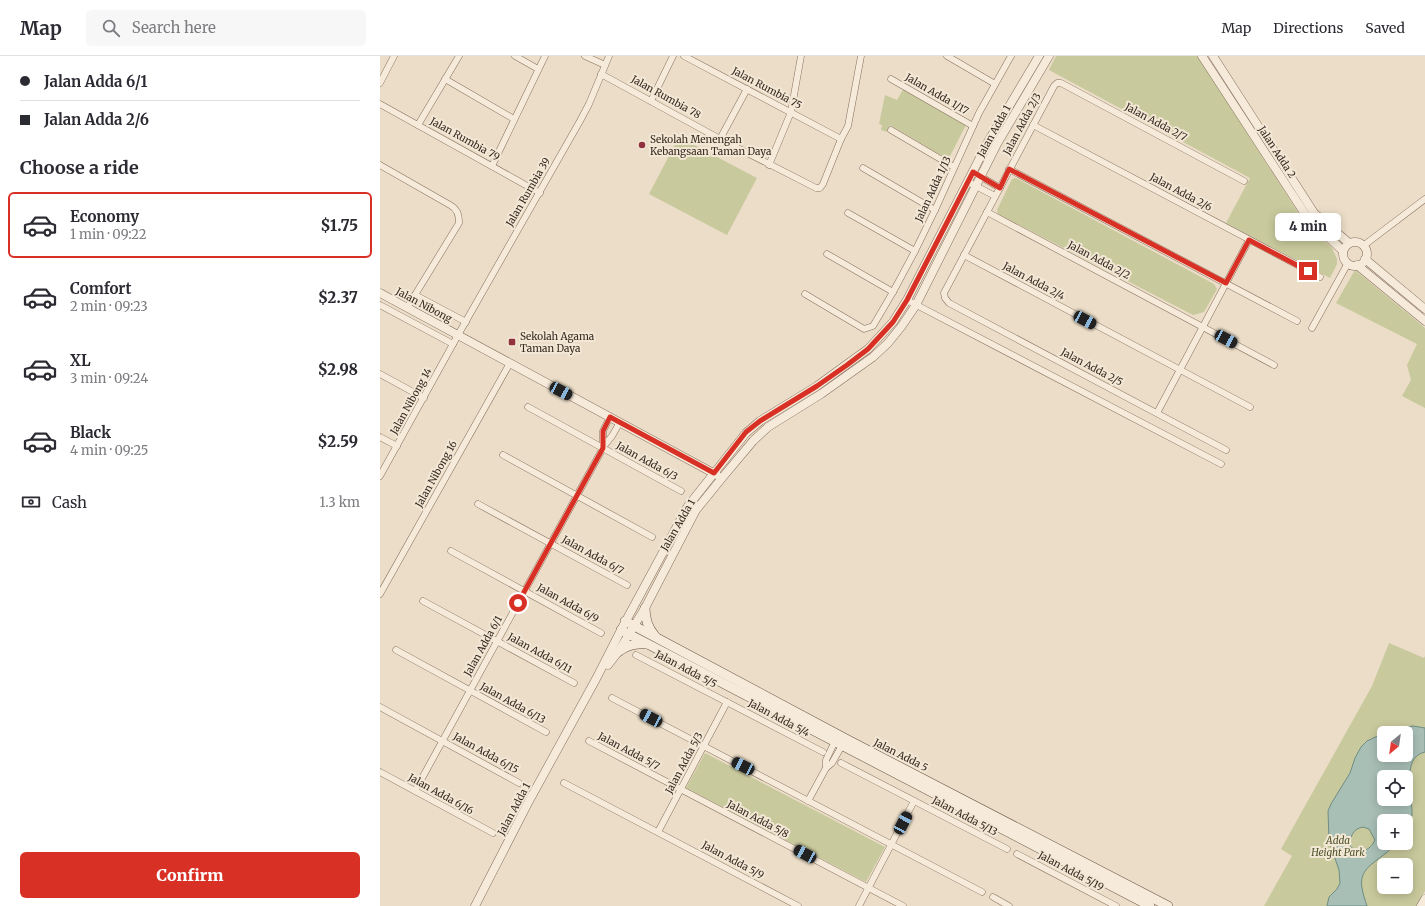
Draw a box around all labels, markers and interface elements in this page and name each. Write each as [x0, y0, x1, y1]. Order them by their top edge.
search box [86, 10, 366, 46]
text: Map [20, 16, 62, 40]
icon: search [100, 17, 122, 39]
text: Search here [132, 18, 216, 37]
text: Map [1221, 19, 1251, 37]
text: Directions [1273, 19, 1343, 37]
text: Saved [1365, 19, 1405, 37]
street label: Jalan Rumbia 75 [729, 64, 804, 112]
street label: Jalan Adda 1/17 [902, 70, 971, 117]
text: Jalan Adda 6/1 [44, 72, 147, 91]
street label: Jalan Rumbia 78 [628, 72, 703, 121]
street label: Jalan Adda 2/3 [1000, 91, 1044, 158]
street label: Jalan Adda 2/7 [1122, 100, 1190, 144]
street label: Jalan Adda 1 [974, 102, 1014, 160]
text: Jalan Adda 2/6 [44, 110, 149, 129]
street label: Jalan Rumbia 79 [427, 114, 502, 164]
street label: Jalan Adda 2 [1255, 123, 1299, 180]
place label: Sekolah Menengah Kebangsaan Taman Daya [650, 133, 772, 158]
marker: Sekolah Menengah Kebangsaan Taman Daya [637, 140, 647, 150]
street label: Jalan Adda 1/13 [912, 154, 954, 225]
street label: Jalan Rumbia 39 [502, 155, 553, 230]
text: Choose a ride [20, 156, 139, 179]
street label: Jalan Adda 2/6 [1147, 170, 1214, 214]
icon: car [22, 207, 58, 243]
text: Economy [70, 207, 139, 226]
callout: 4 min [1275, 213, 1341, 241]
text: $1.75 [321, 216, 358, 235]
text: 4 min [1289, 218, 1327, 235]
text: 1 min · 09:22 [70, 226, 147, 243]
street label: Jalan Adda 2/2 [1065, 238, 1132, 282]
street label: Jalan Adda 2/4 [1000, 259, 1067, 303]
route end [1299, 262, 1317, 280]
icon: car [22, 279, 58, 315]
text: Comfort [70, 279, 131, 298]
street label: Jalan Nibong [393, 284, 454, 325]
text: $2.37 [318, 288, 358, 307]
text: 2 min · 09:23 [70, 298, 148, 315]
car [1072, 309, 1098, 331]
car [1213, 328, 1239, 350]
place label: Sekolah Agama Taman Daya [520, 330, 595, 355]
marker: Sekolah Agama Taman Daya [507, 337, 517, 347]
street label: Jalan Adda 2/5 [1058, 345, 1125, 389]
icon: car [22, 351, 58, 387]
text: XL [70, 351, 91, 370]
text: $2.98 [318, 360, 358, 379]
street label: Jalan Nibong 14 [387, 365, 435, 437]
text: 3 min · 09:24 [70, 370, 148, 387]
car [548, 380, 574, 402]
icon: car [22, 423, 58, 459]
text: Black [70, 423, 111, 442]
text: $2.59 [318, 432, 358, 451]
street label: Jalan Nibong 16 [412, 438, 460, 510]
street label: Jalan Adda 6/3 [613, 438, 680, 483]
text: 4 min · 09:25 [70, 442, 148, 459]
icon: cash [20, 491, 42, 513]
text: Cash [52, 493, 87, 512]
text: 1.3 km [319, 494, 360, 511]
street label: Jalan Adda 1 [657, 496, 698, 554]
street label: Jalan Adda 6/7 [559, 532, 626, 577]
street label: Jalan Adda 6/9 [534, 580, 601, 625]
route start [509, 594, 527, 612]
street label: Jalan Adda 6/1 [461, 613, 505, 679]
street label: Jalan Adda 6/11 [505, 630, 575, 676]
street label: Jalan Adda 5/5 [652, 647, 719, 691]
street label: Jalan Adda 6/13 [477, 679, 548, 726]
street label: Jalan Adda 5/4 [745, 696, 812, 740]
car [638, 707, 664, 729]
north arrow [1377, 726, 1413, 762]
map controls [1377, 726, 1413, 894]
street label: Jalan Adda 6/15 [450, 729, 521, 776]
street label: Jalan Adda 5/7 [595, 729, 662, 773]
street label: Jalan Adda 5/3 [662, 730, 706, 797]
street label: Jalan Adda 5 [871, 735, 930, 774]
car [730, 755, 756, 777]
street label: Jalan Adda 6/16 [405, 770, 476, 817]
button: locate [1377, 770, 1413, 806]
street label: Jalan Adda 1 [494, 780, 534, 838]
street label: Jalan Adda 5/13 [929, 793, 1000, 839]
street label: Jalan Adda 5/8 [724, 797, 791, 841]
car [892, 810, 914, 836]
button: + [1377, 814, 1413, 850]
park label: Adda Height Park [1310, 834, 1365, 859]
street label: Jalan Adda 5/9 [699, 838, 766, 882]
car [792, 843, 818, 865]
street label: Jalan Adda 5/19 [1035, 848, 1106, 894]
button: Confirm [20, 852, 360, 898]
button: − [1377, 858, 1413, 894]

